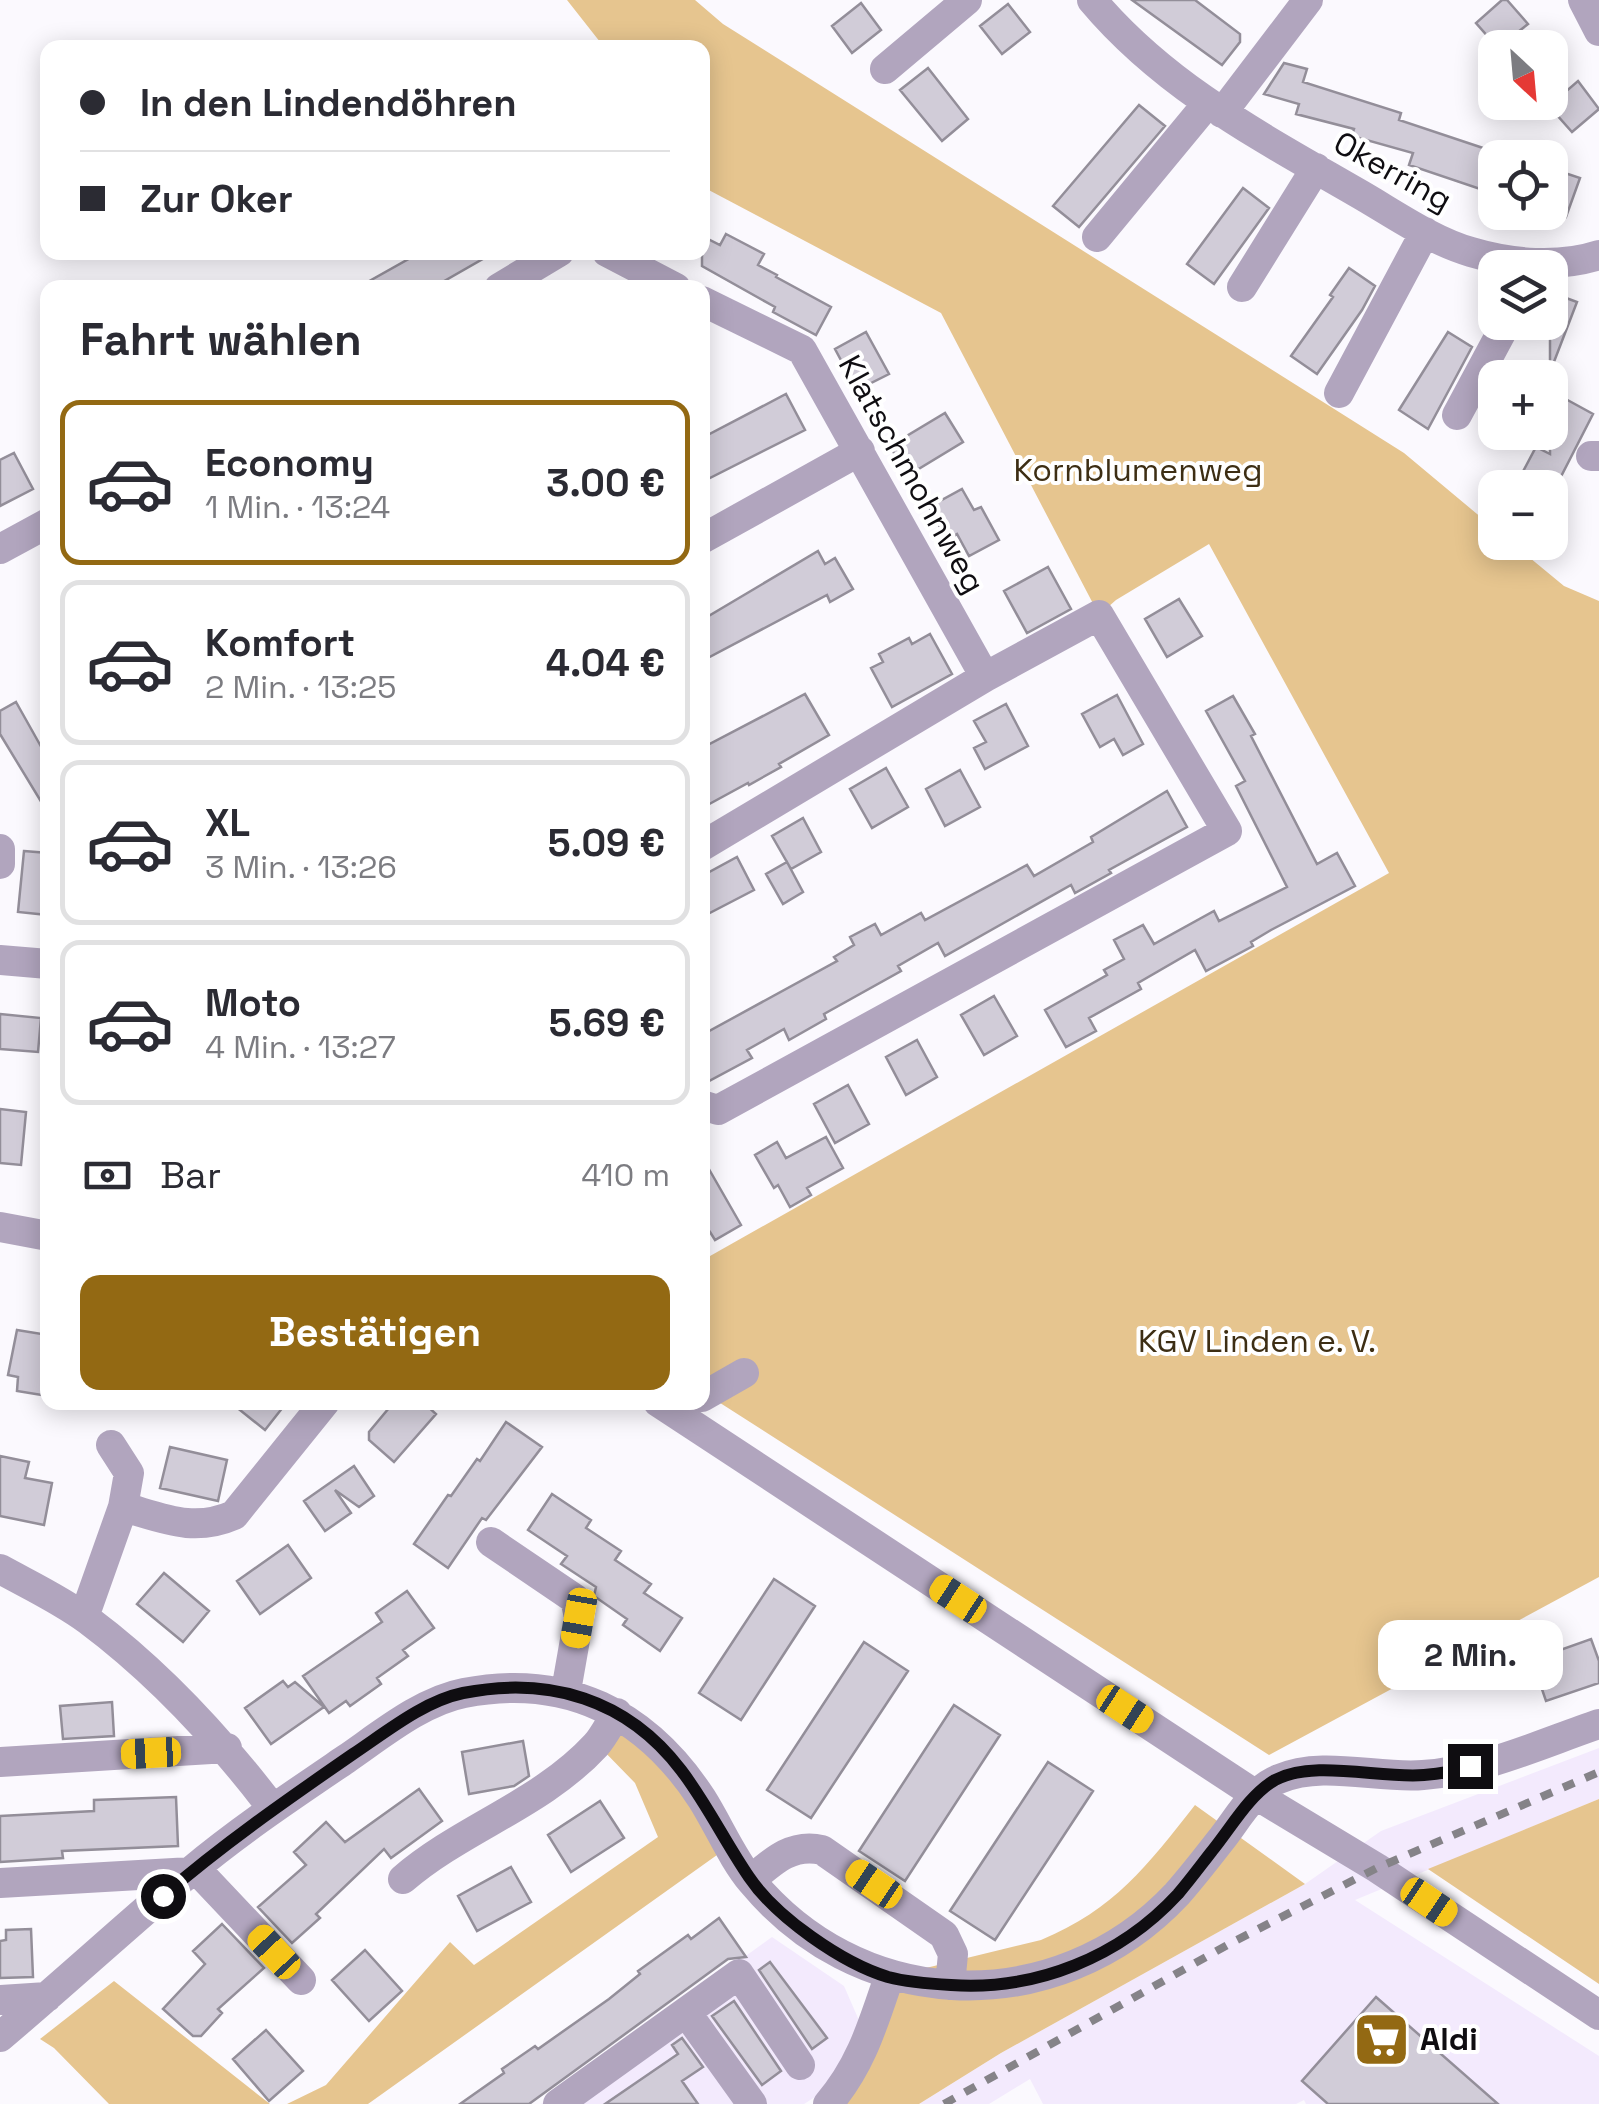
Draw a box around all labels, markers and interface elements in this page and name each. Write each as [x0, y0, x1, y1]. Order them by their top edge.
north arrow [1478, 30, 1568, 120]
map controls [1478, 30, 1568, 560]
text: In den Lindendöhren [140, 79, 517, 127]
street label: Okerring [1327, 122, 1459, 220]
button: locate [1478, 140, 1568, 230]
text: Zur Oker [140, 175, 293, 223]
button: layers [1478, 250, 1568, 340]
text: Fahrt wählen [80, 311, 362, 368]
street label: Klatschmohnweg [830, 348, 994, 600]
button: + [1478, 360, 1568, 450]
icon: car [85, 438, 175, 528]
text: Economy [205, 439, 374, 487]
park label: Kornblumenweg [1013, 450, 1263, 490]
text: 3.00 € [546, 459, 665, 507]
button: − [1478, 470, 1568, 560]
text: 1 Min. · 13:24 [205, 487, 390, 527]
icon: car [85, 618, 175, 708]
text: Komfort [205, 619, 355, 667]
text: 4.04 € [546, 639, 665, 687]
text: 2 Min. · 13:25 [205, 667, 396, 707]
icon: car [85, 798, 175, 888]
text: XL [205, 799, 250, 847]
text: 5.09 € [548, 819, 665, 867]
text: 3 Min. · 13:26 [205, 847, 397, 887]
icon: car [85, 978, 175, 1068]
text: Moto [205, 979, 301, 1027]
text: 5.69 € [549, 999, 665, 1047]
text: 4 Min. · 13:27 [205, 1027, 396, 1067]
icon: cash [80, 1148, 135, 1203]
text: Bar [160, 1151, 221, 1199]
text: 410 m [581, 1155, 670, 1195]
button: Bestätigen [80, 1275, 670, 1390]
park label: KGV Linden e. V. [1138, 1321, 1376, 1361]
car [925, 1570, 991, 1628]
car [559, 1586, 599, 1650]
callout: 2 Min. [1378, 1621, 1562, 1691]
text: 2 Min. [1424, 1635, 1517, 1675]
car [1092, 1680, 1158, 1738]
car [120, 1736, 182, 1770]
route end [1448, 1744, 1493, 1789]
car [841, 1855, 907, 1913]
car [1396, 1873, 1462, 1931]
route start [141, 1874, 186, 1919]
car [243, 1920, 305, 1984]
supermarket icon: Aldi [1351, 2009, 1411, 2069]
place label: Aldi [1420, 2019, 1478, 2059]

